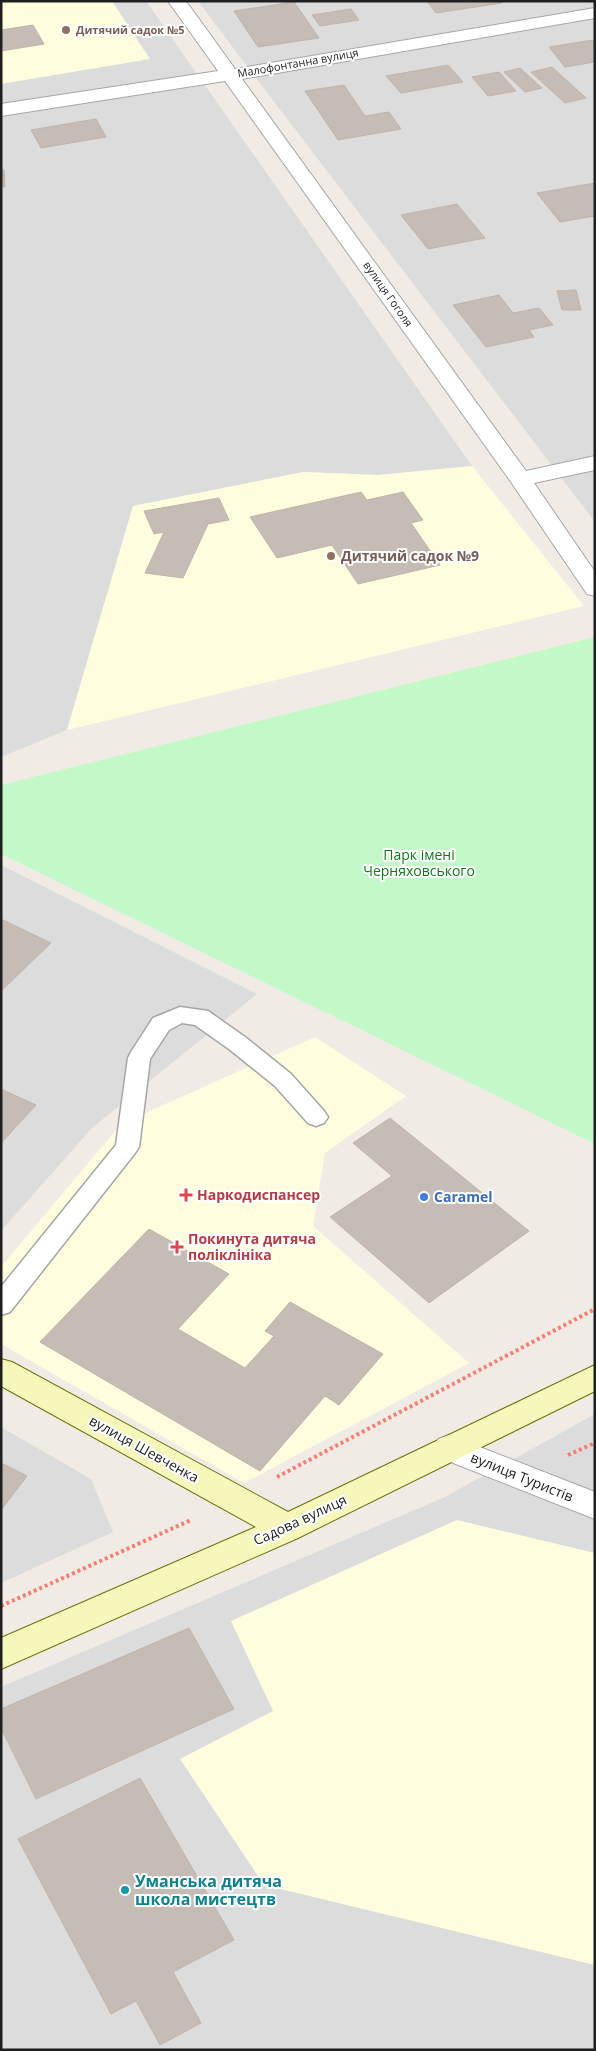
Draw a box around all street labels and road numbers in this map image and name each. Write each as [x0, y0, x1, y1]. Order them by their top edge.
street label: Малофонтанна вулиця [236, 44, 360, 81]
street label: вулиця Гоголя [360, 258, 417, 330]
street label: вулиця Шевченка [86, 1411, 203, 1487]
street label: вулиця Туристів [468, 1447, 576, 1506]
street label: Садова вулиця [250, 1490, 350, 1550]

